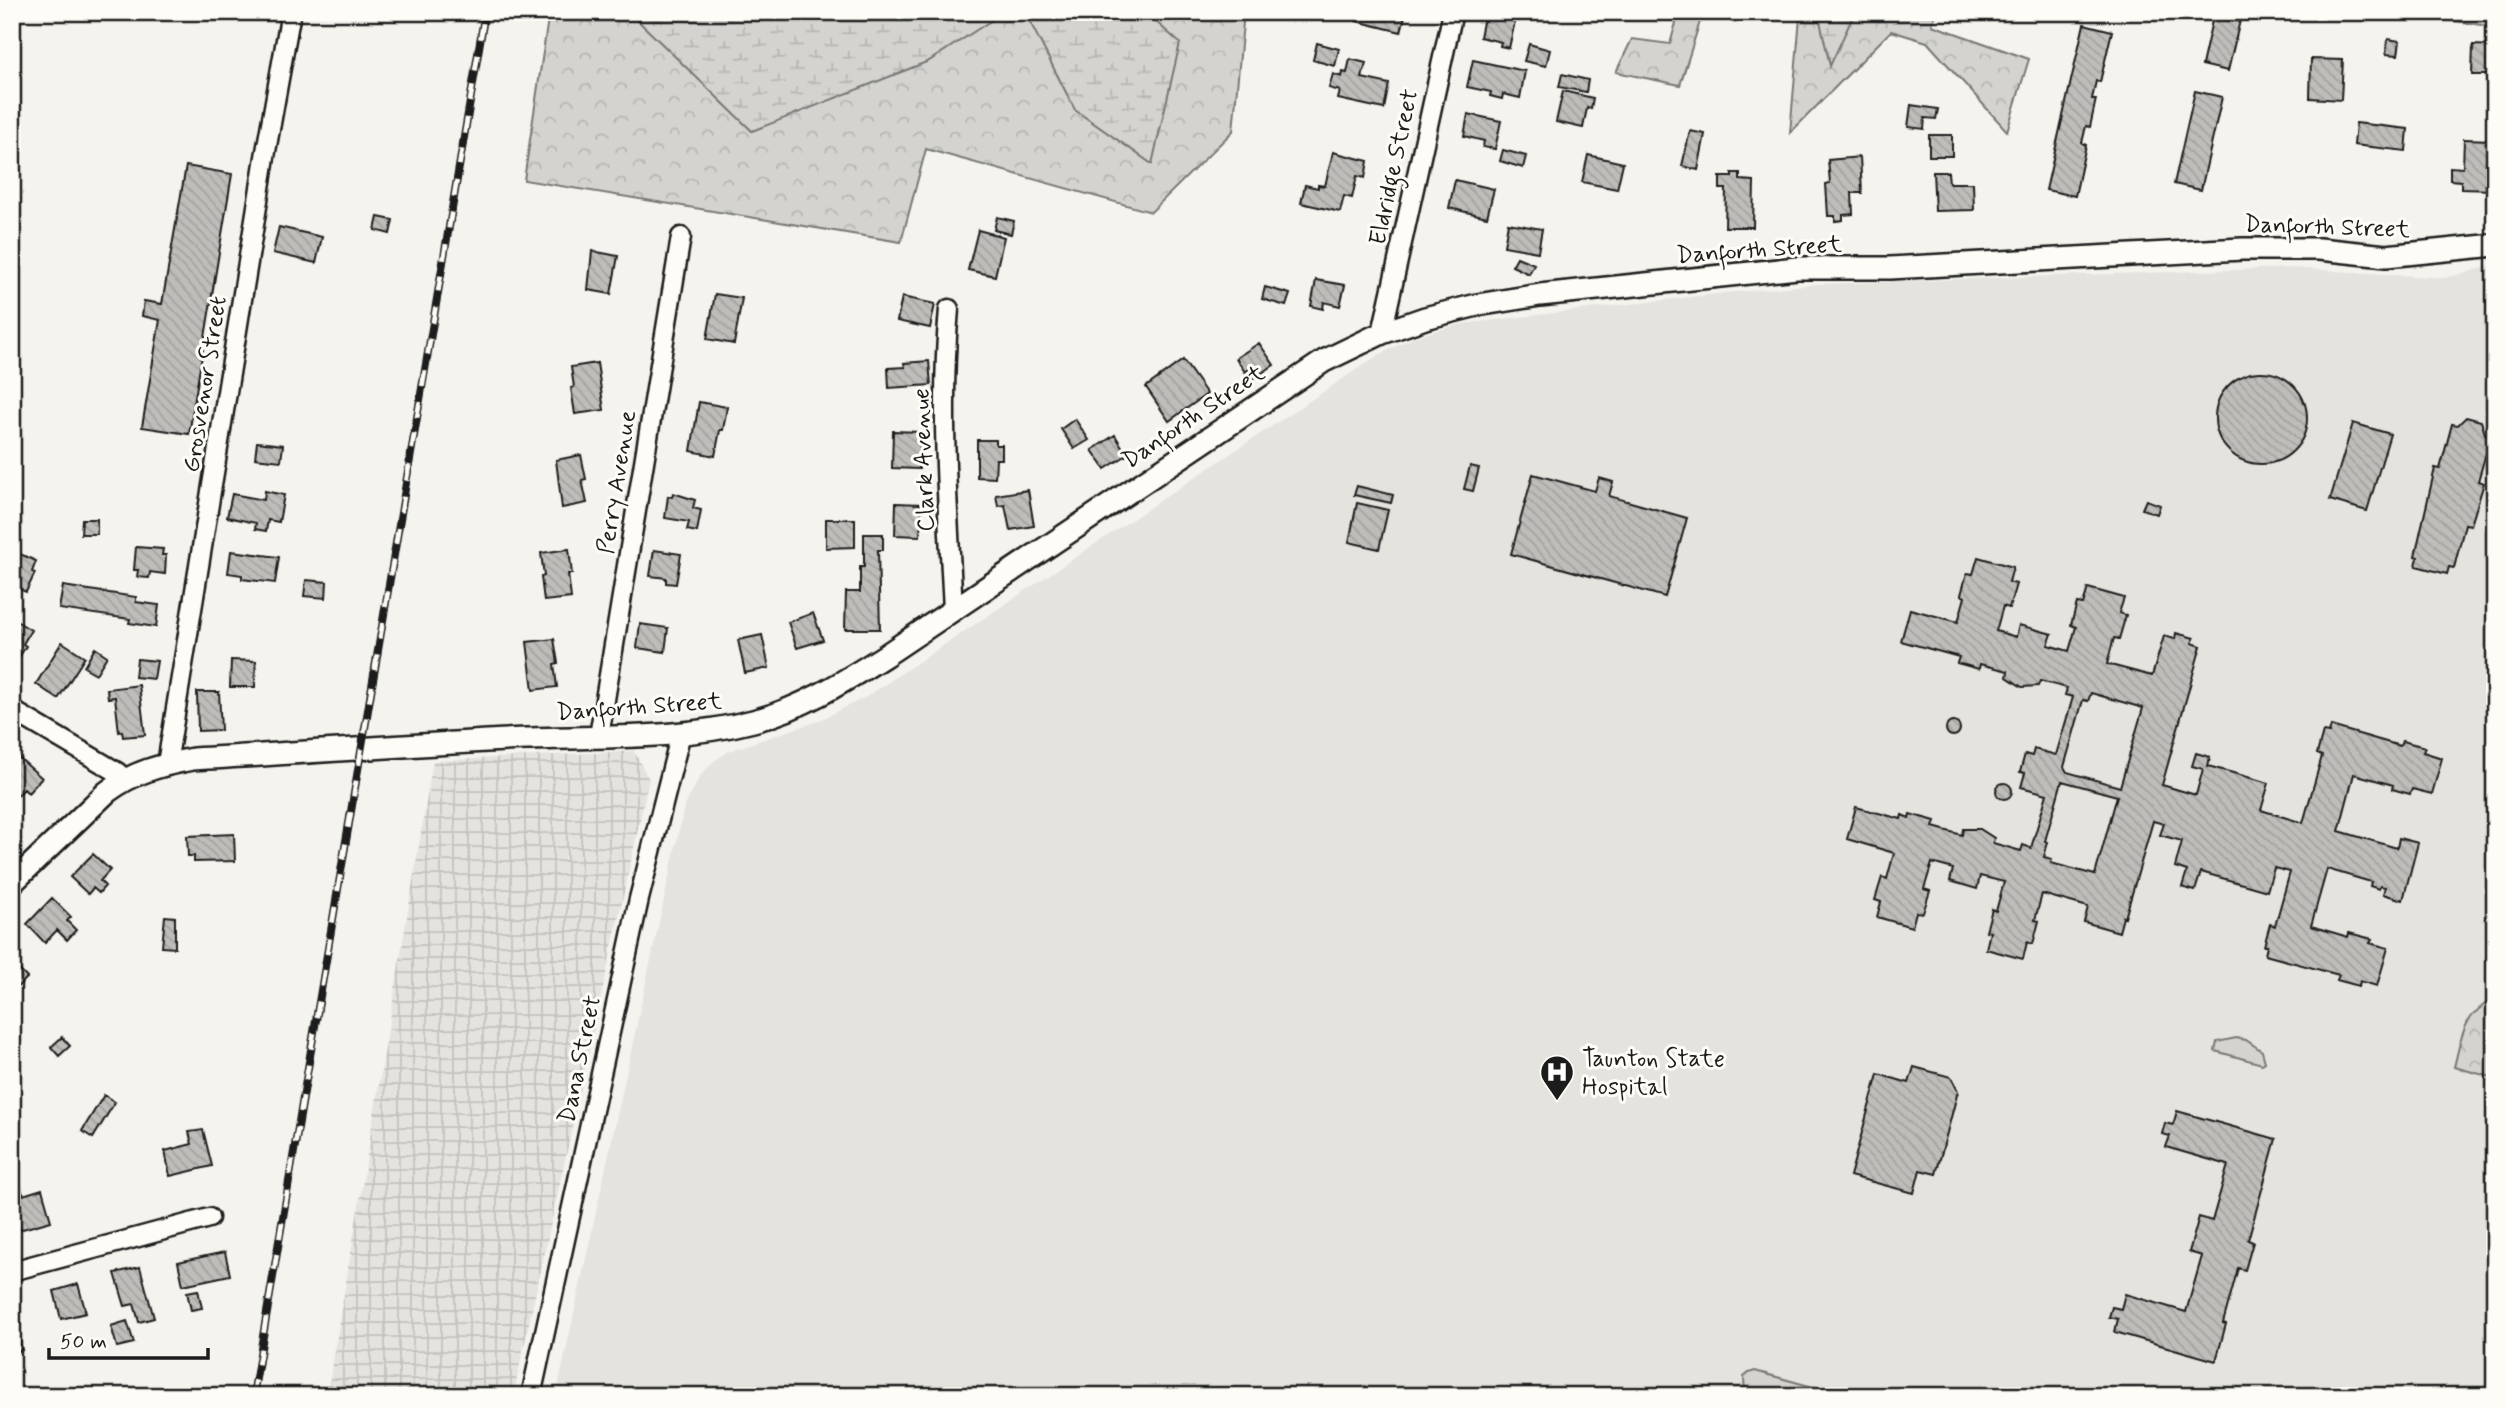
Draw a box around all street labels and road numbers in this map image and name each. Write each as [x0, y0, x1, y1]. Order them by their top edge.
street label: Eldridge Street [1363, 86, 1429, 249]
street label: Danforth Street [2244, 209, 2410, 248]
street label: Danforth Street [1675, 229, 1843, 274]
street label: Grosvenor Street [176, 294, 235, 475]
street label: Danforth Street [1116, 358, 1272, 478]
street label: Clark Avenue [907, 388, 942, 532]
street label: Perry Avenue [591, 408, 644, 556]
street label: Danforth Street [555, 686, 723, 731]
street label: Dana Street [552, 993, 609, 1126]

